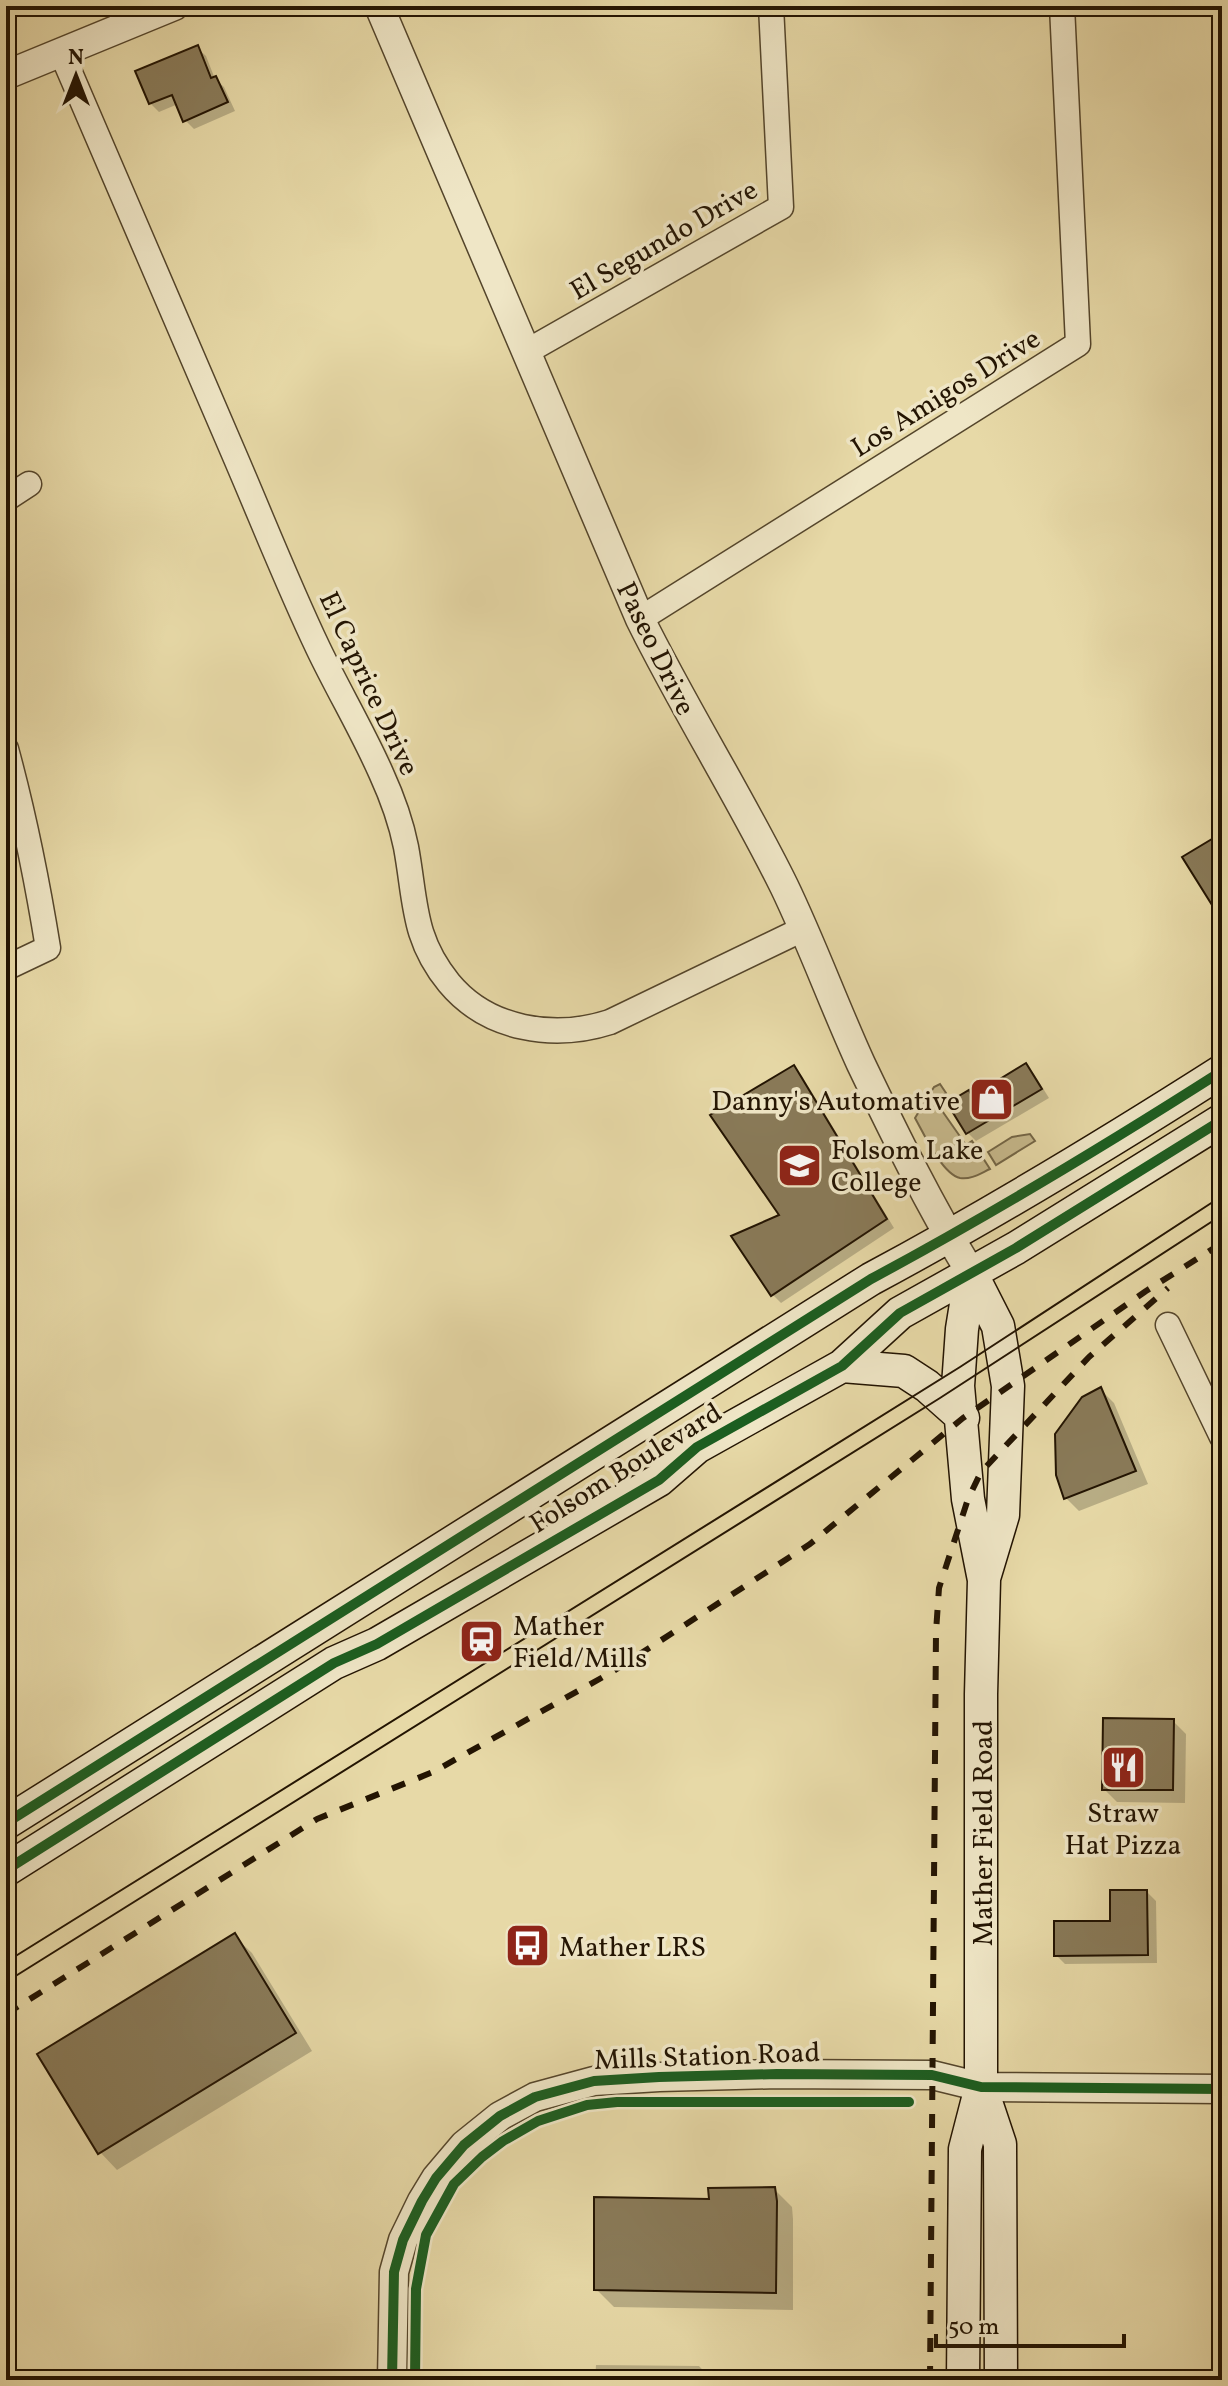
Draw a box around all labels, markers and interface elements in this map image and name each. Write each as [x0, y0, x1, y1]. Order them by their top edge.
north arrow [36, 36, 116, 116]
text: N [68, 43, 84, 74]
street label: El Segundo Drive [563, 172, 765, 311]
street label: Los Amigos Drive [844, 320, 1048, 468]
street label: Paseo Drive [606, 576, 704, 723]
street label: El Caprice Drive [308, 586, 427, 782]
shop icon: Danny's Automative [967, 1076, 1015, 1124]
place label: Danny's Automative [711, 1083, 960, 1122]
place label: Folsom Lake College [831, 1132, 983, 1203]
school or university icon: Folsom Lake College [776, 1141, 824, 1189]
street label: Folsom Boulevard [523, 1394, 730, 1544]
place label: Mather Field/Mills [513, 1608, 647, 1679]
station icon: Mather Field/Mills [458, 1617, 506, 1665]
street label: Mather Field Road [965, 1720, 1004, 1946]
restaurant icon: Straw Hat Pizza [1099, 1744, 1147, 1792]
place label: Straw Hat Pizza [1065, 1795, 1181, 1866]
bus stop icon: Mather LRS [504, 1922, 552, 1970]
place label: Mather LRS [559, 1929, 706, 1968]
street label: Mills Station Road [593, 2034, 821, 2081]
scale bar [936, 2298, 1124, 2348]
text: 50 m [948, 2311, 1000, 2345]

